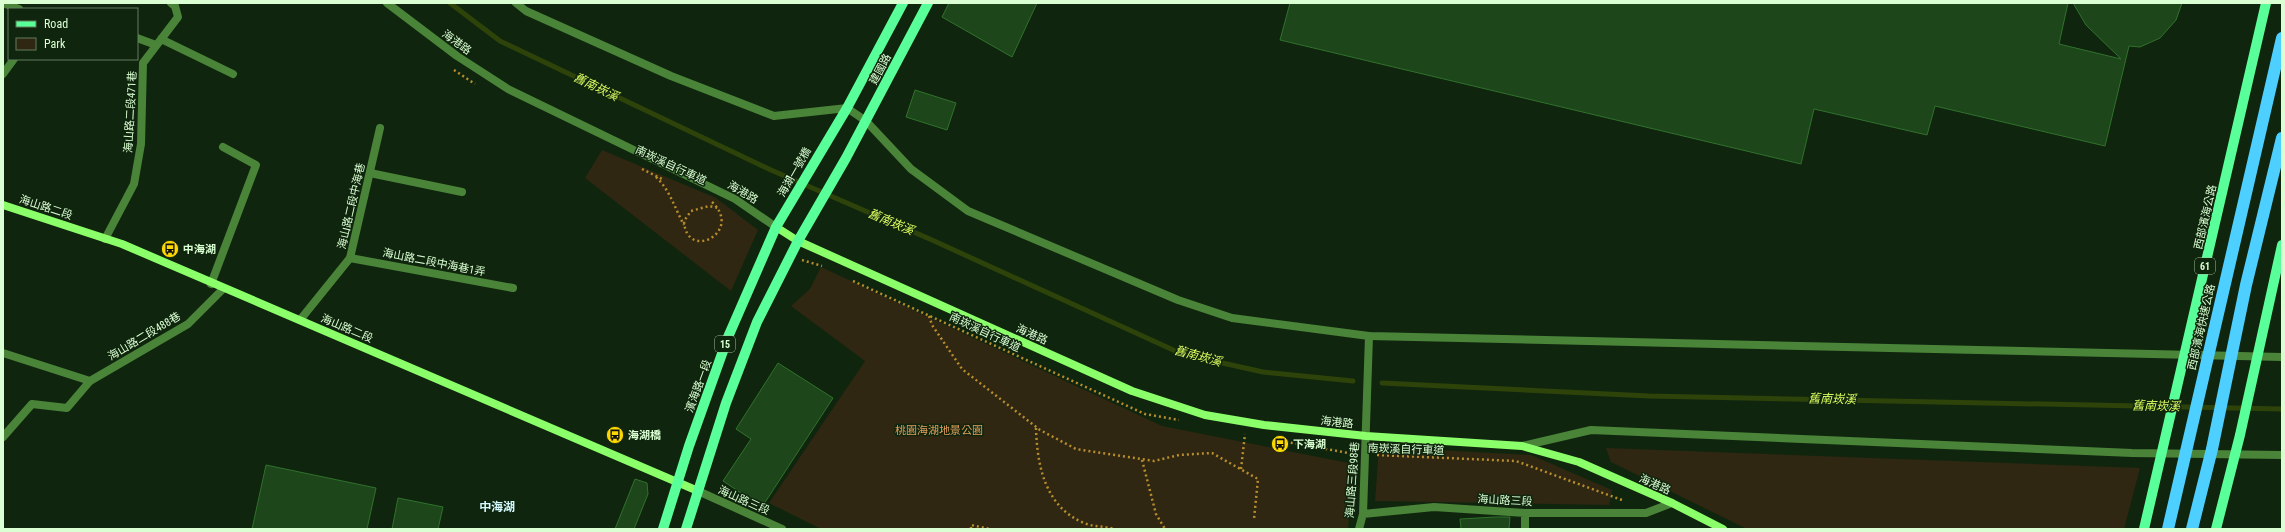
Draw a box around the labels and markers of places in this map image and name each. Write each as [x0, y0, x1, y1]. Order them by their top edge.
bus stop icon: 中海湖 [160, 239, 180, 259]
place label: 中海湖 [183, 243, 216, 256]
bus stop icon: 海湖橋 [605, 425, 625, 445]
place label: 海湖橋 [628, 429, 661, 442]
bus stop icon: 下海湖 [1270, 434, 1290, 454]
place label: 下海湖 [1293, 438, 1326, 451]

